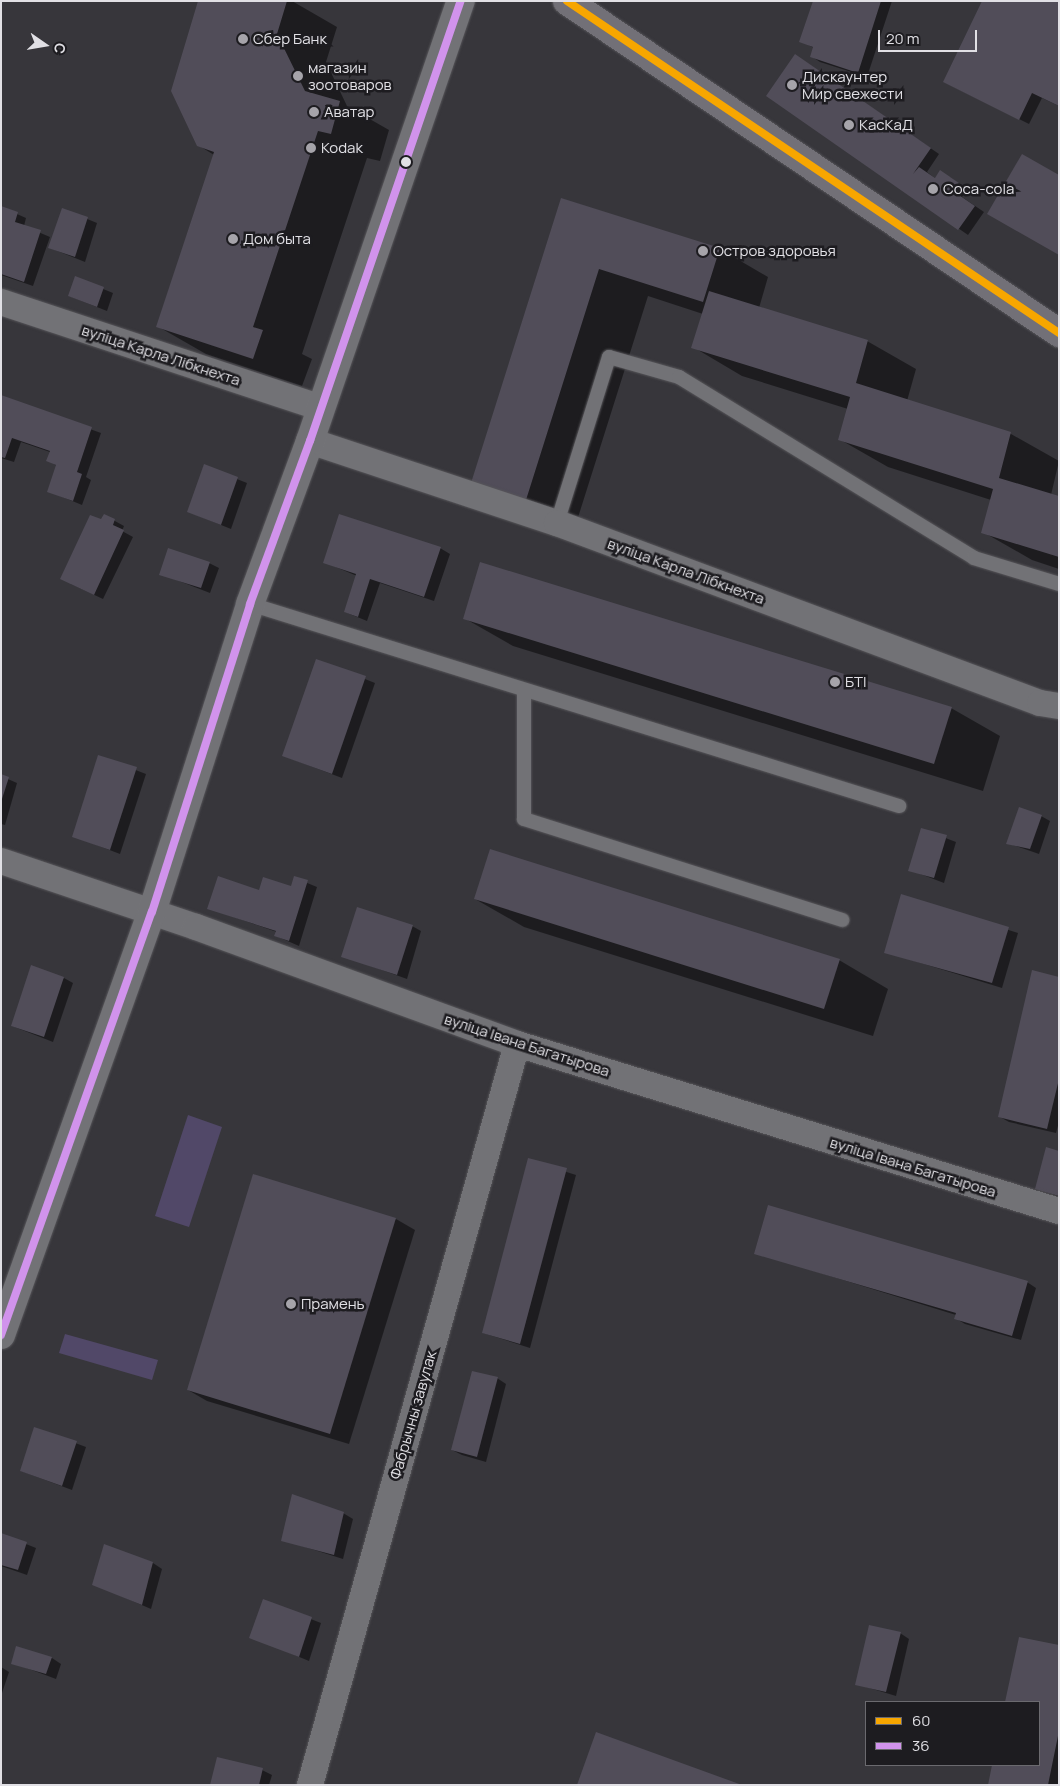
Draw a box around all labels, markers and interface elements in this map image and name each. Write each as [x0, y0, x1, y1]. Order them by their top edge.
north arrow [20, 20, 70, 70]
scale bar [880, 20, 979, 52]
text: 20 m [886, 28, 919, 49]
place label: Сбер Банк [253, 30, 327, 48]
marker: Сбер Банк [237, 33, 249, 45]
text: С [50, 41, 71, 56]
place label: магазин зоотоваров [308, 58, 392, 93]
place label: Дискаунтер Мир свежести [802, 67, 903, 102]
marker: магазин зоотоваров [292, 70, 304, 82]
marker: Дискаунтер Мир свежести [786, 79, 798, 91]
place label: Аватар [324, 103, 374, 121]
marker: Аватар [308, 106, 320, 118]
place label: КасКаД [859, 116, 913, 134]
marker: КасКаД [843, 119, 855, 131]
place label: Kodak [321, 139, 363, 157]
marker: Kodak [305, 142, 317, 154]
unlabelled marker [401, 157, 411, 167]
place label: Coca-cola [943, 180, 1014, 198]
marker: Coca-cola [927, 183, 939, 195]
place label: Дом быта [243, 230, 311, 248]
marker: Дом быта [227, 233, 239, 245]
place label: Остров здоровья [713, 242, 836, 260]
marker: Остров здоровья [697, 245, 709, 257]
street label: вуліца Карла Лібкнехта [80, 321, 242, 389]
street label: вуліца Карла Лібкнехта [605, 534, 767, 608]
place label: БТІ [845, 673, 867, 691]
marker: БТІ [829, 676, 841, 688]
street label: вуліца Івана Багатырова [442, 1010, 612, 1080]
street label: вуліца Івана Багатырова [828, 1133, 998, 1201]
place label: Прамень [301, 1295, 365, 1313]
marker: Прамень [285, 1298, 297, 1310]
street label: Фабрычны завулак [386, 1349, 440, 1481]
legend [865, 1701, 1040, 1766]
text: 60 [912, 1710, 930, 1731]
text: 36 [912, 1735, 930, 1756]

